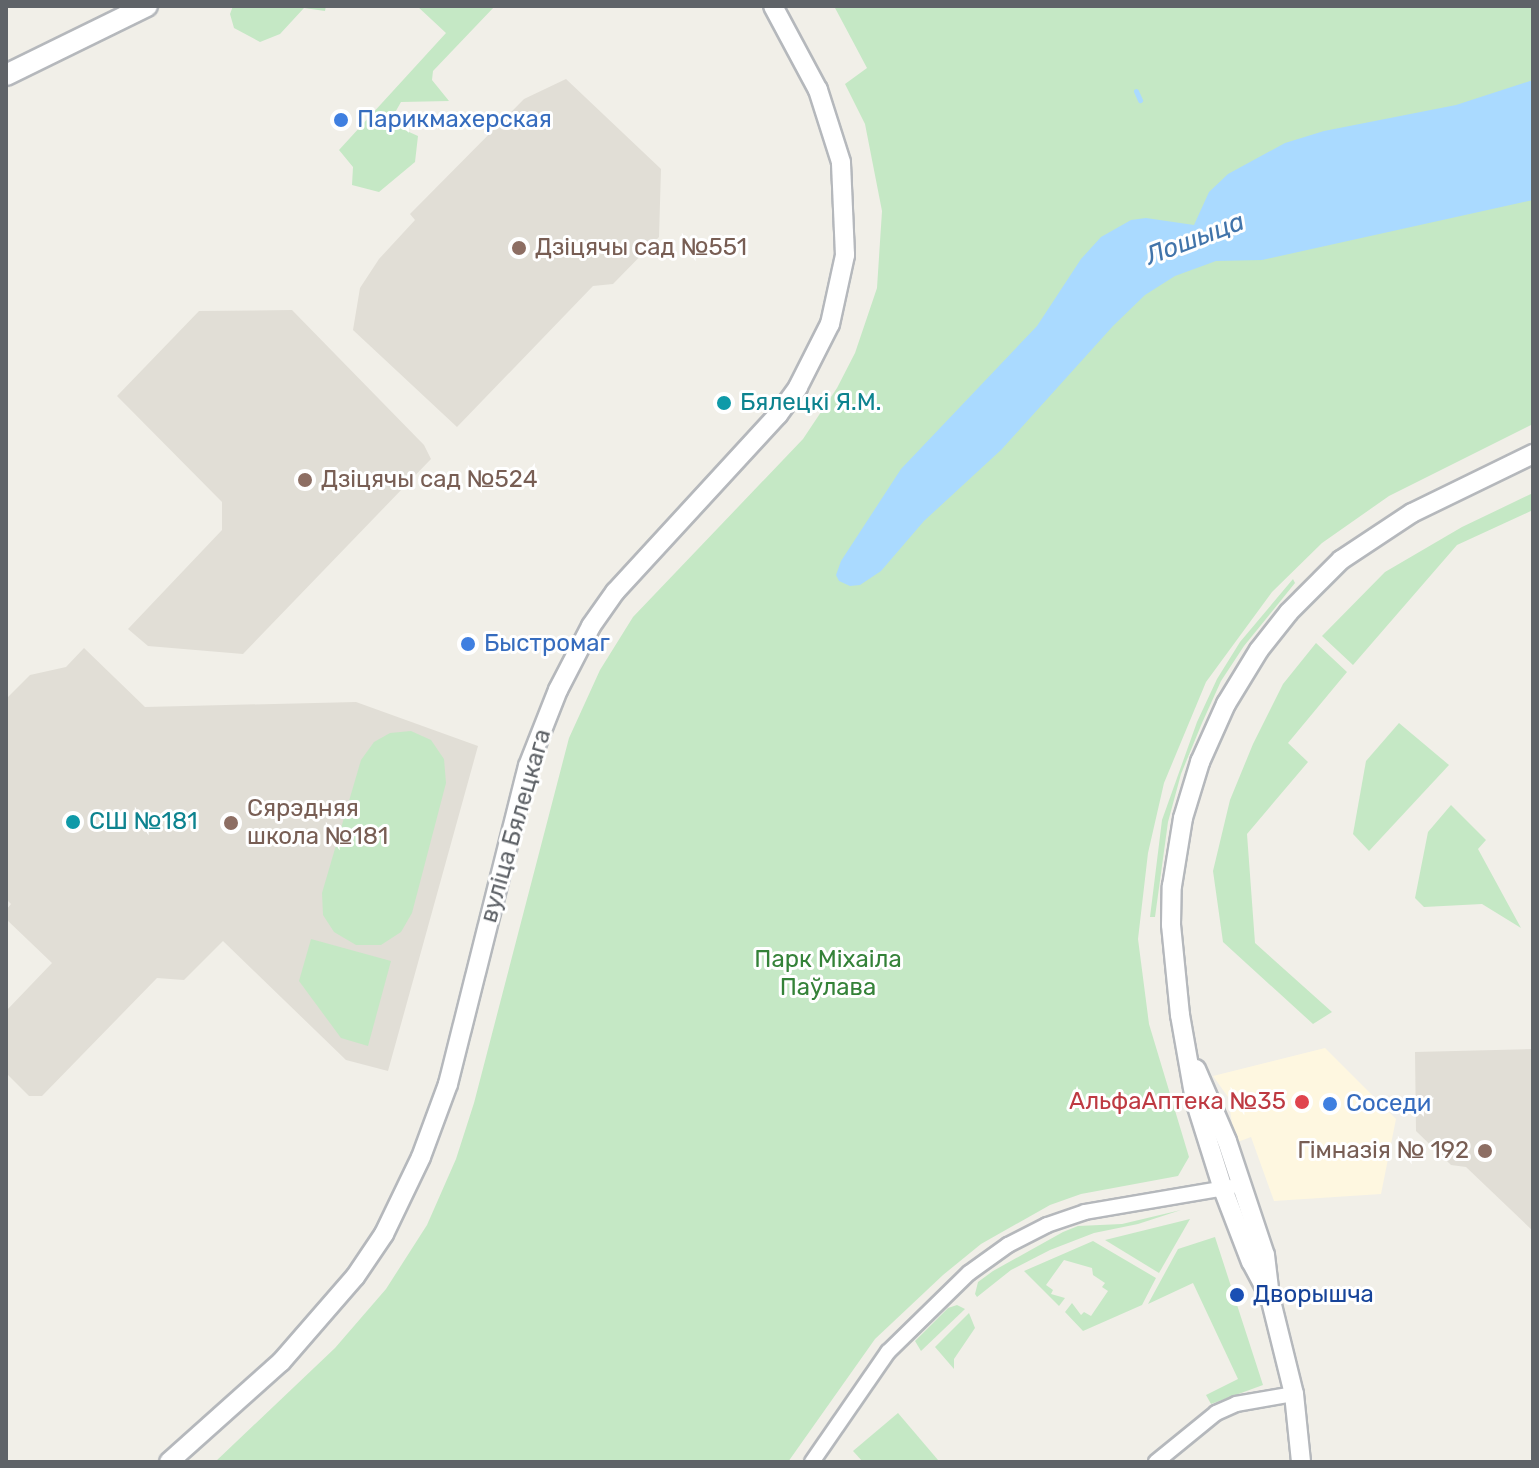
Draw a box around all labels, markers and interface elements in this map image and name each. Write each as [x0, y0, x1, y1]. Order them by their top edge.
place label: Парикмахерская [357, 106, 552, 134]
marker: Парикмахерская [332, 111, 350, 129]
water label: Лошыца [1141, 206, 1249, 272]
place label: Дзіцячы сад №551 [535, 234, 747, 262]
marker: Дзіцячы сад №551 [510, 239, 528, 257]
place label: Бялецкі Я.М. [740, 389, 882, 417]
marker: Бялецкі Я.М. [715, 394, 733, 412]
place label: Дзіцячы сад №524 [321, 466, 538, 494]
marker: Дзіцячы сад №524 [296, 471, 314, 489]
place label: Быстромаг [484, 630, 610, 658]
marker: Быстромаг [459, 635, 477, 653]
street label: вуліца Бялецкага [475, 726, 557, 926]
place label: Сярэдняя школа №181 [247, 795, 388, 851]
place label: СШ №181 [89, 808, 197, 836]
marker: СШ №181 [64, 813, 82, 831]
marker: Сярэдняя школа №181 [222, 814, 240, 832]
park label: Парк Міхаіла Паўлава [754, 946, 902, 1002]
place label: АльфаАптека №35 [1069, 1088, 1286, 1116]
place label: Соседи [1346, 1090, 1431, 1118]
marker: АльфаАптека №35 [1293, 1093, 1311, 1111]
marker: Соседи [1321, 1095, 1339, 1113]
place label: Гімназія № 192 [1297, 1137, 1469, 1165]
marker: Гімназія № 192 [1476, 1142, 1494, 1160]
place label: Дворышча [1253, 1281, 1374, 1309]
marker: Дворышча [1228, 1286, 1246, 1304]

